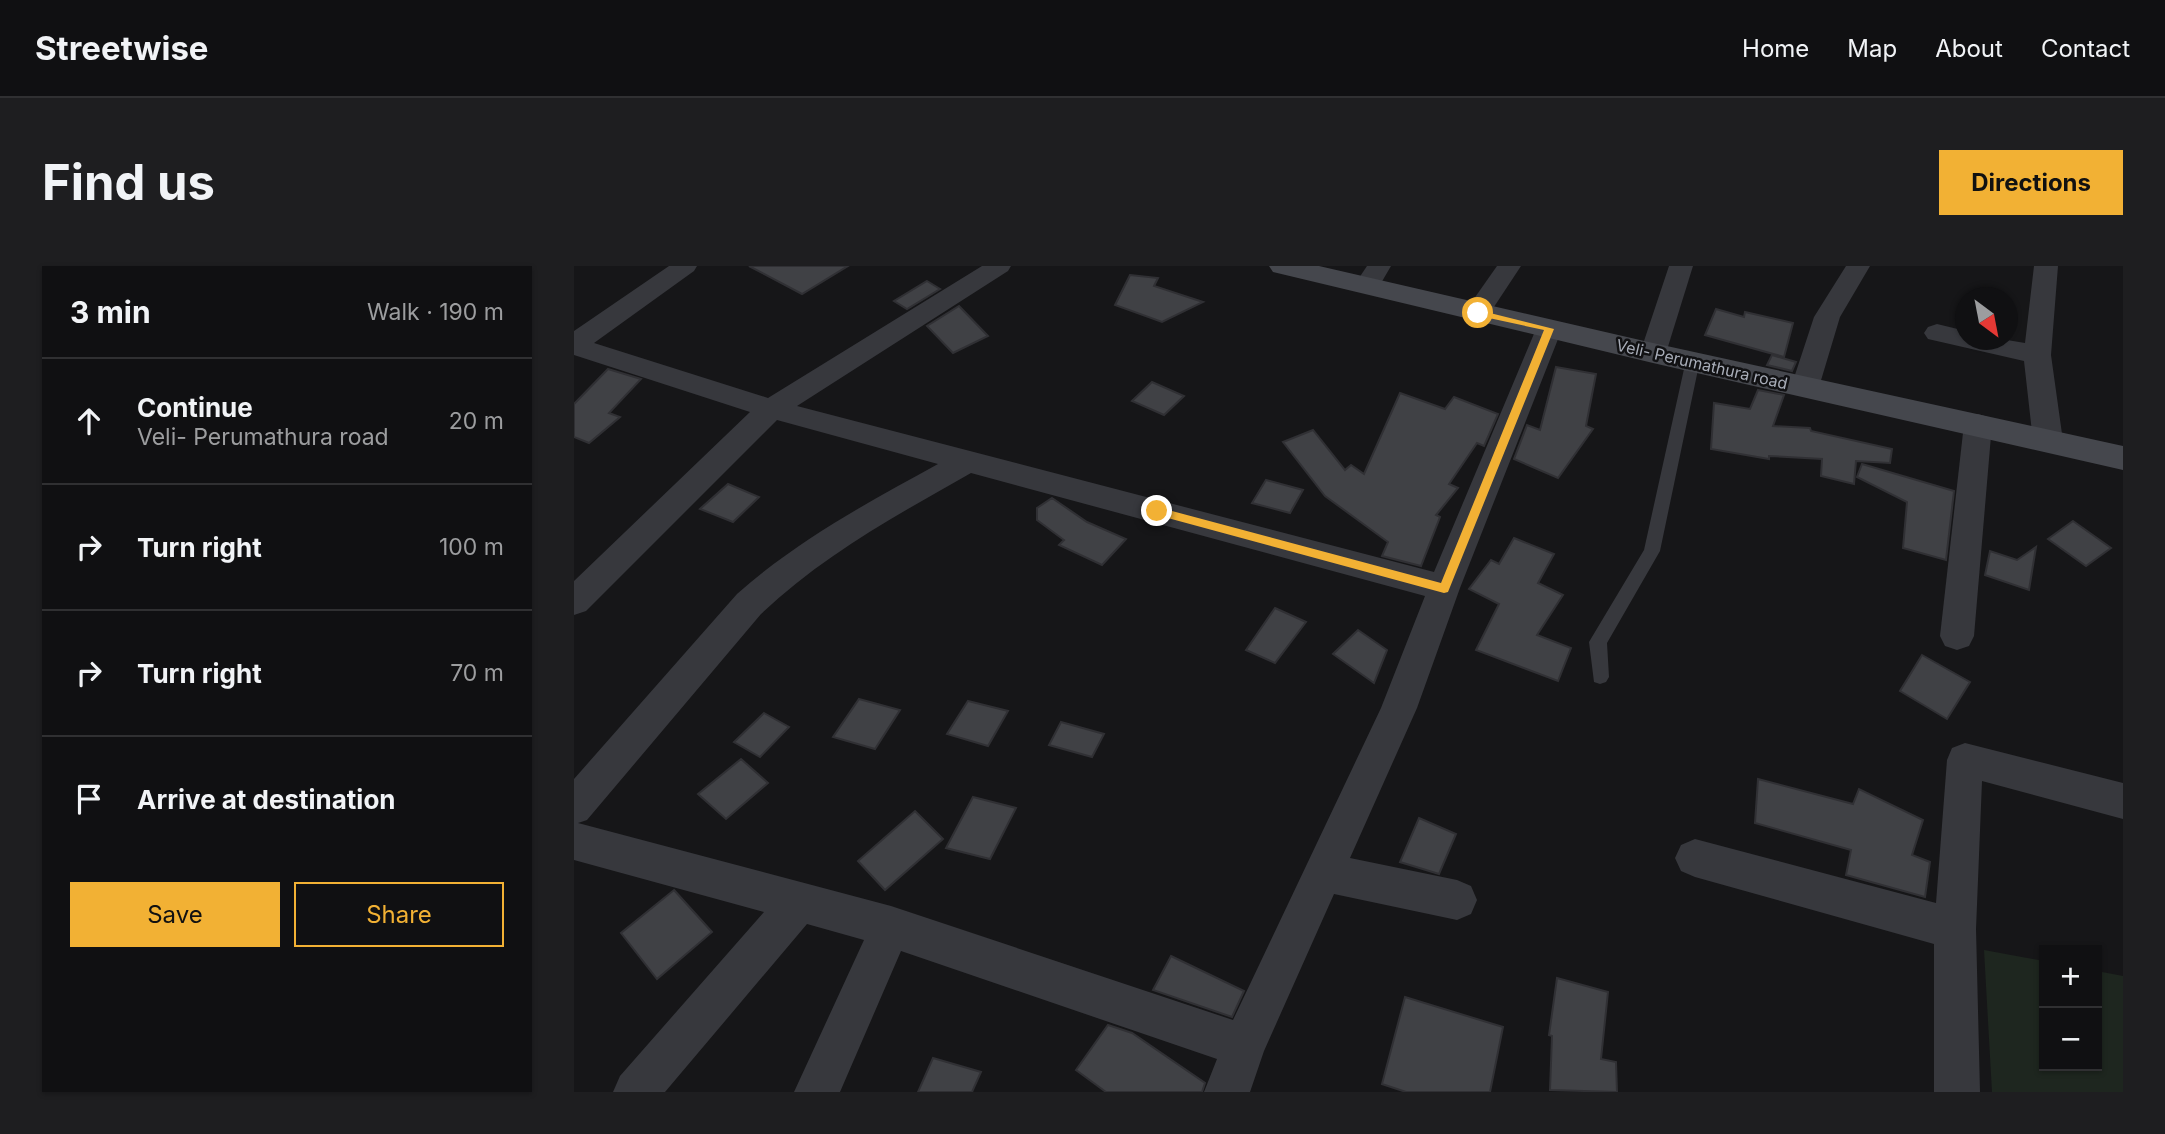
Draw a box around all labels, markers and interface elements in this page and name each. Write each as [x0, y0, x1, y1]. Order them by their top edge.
text: Streetwise [35, 28, 209, 68]
text: Home [1742, 34, 1809, 63]
text: Map [1847, 34, 1897, 63]
text: About [1935, 34, 2003, 63]
text: Contact [2041, 34, 2130, 63]
button: Directions [1939, 150, 2123, 215]
text: Find us [42, 153, 215, 212]
north arrow [1955, 287, 2018, 350]
text: 3 min [70, 294, 151, 330]
route start [1462, 297, 1493, 328]
text: Walk · 190 m [367, 298, 504, 326]
street label: Veli- Perumathura road [1614, 335, 1790, 393]
text: Continue [137, 392, 253, 423]
icon: ahead [70, 402, 108, 440]
text: 20 m [449, 407, 504, 435]
text: Veli- Perumathura road [137, 423, 389, 451]
route end [1141, 495, 1172, 526]
icon: right [70, 528, 108, 566]
text: Turn right [137, 532, 262, 563]
text: 100 m [439, 533, 504, 561]
icon: right [70, 654, 108, 692]
text: Turn right [137, 658, 262, 689]
text: 70 m [450, 659, 504, 687]
icon: arrive [70, 780, 108, 818]
text: Arrive at destination [137, 784, 396, 815]
button: Save [70, 882, 280, 947]
button: Share [294, 882, 504, 947]
map controls [2039, 945, 2102, 1071]
button: + [2039, 945, 2102, 1008]
button: − [2039, 1008, 2102, 1071]

